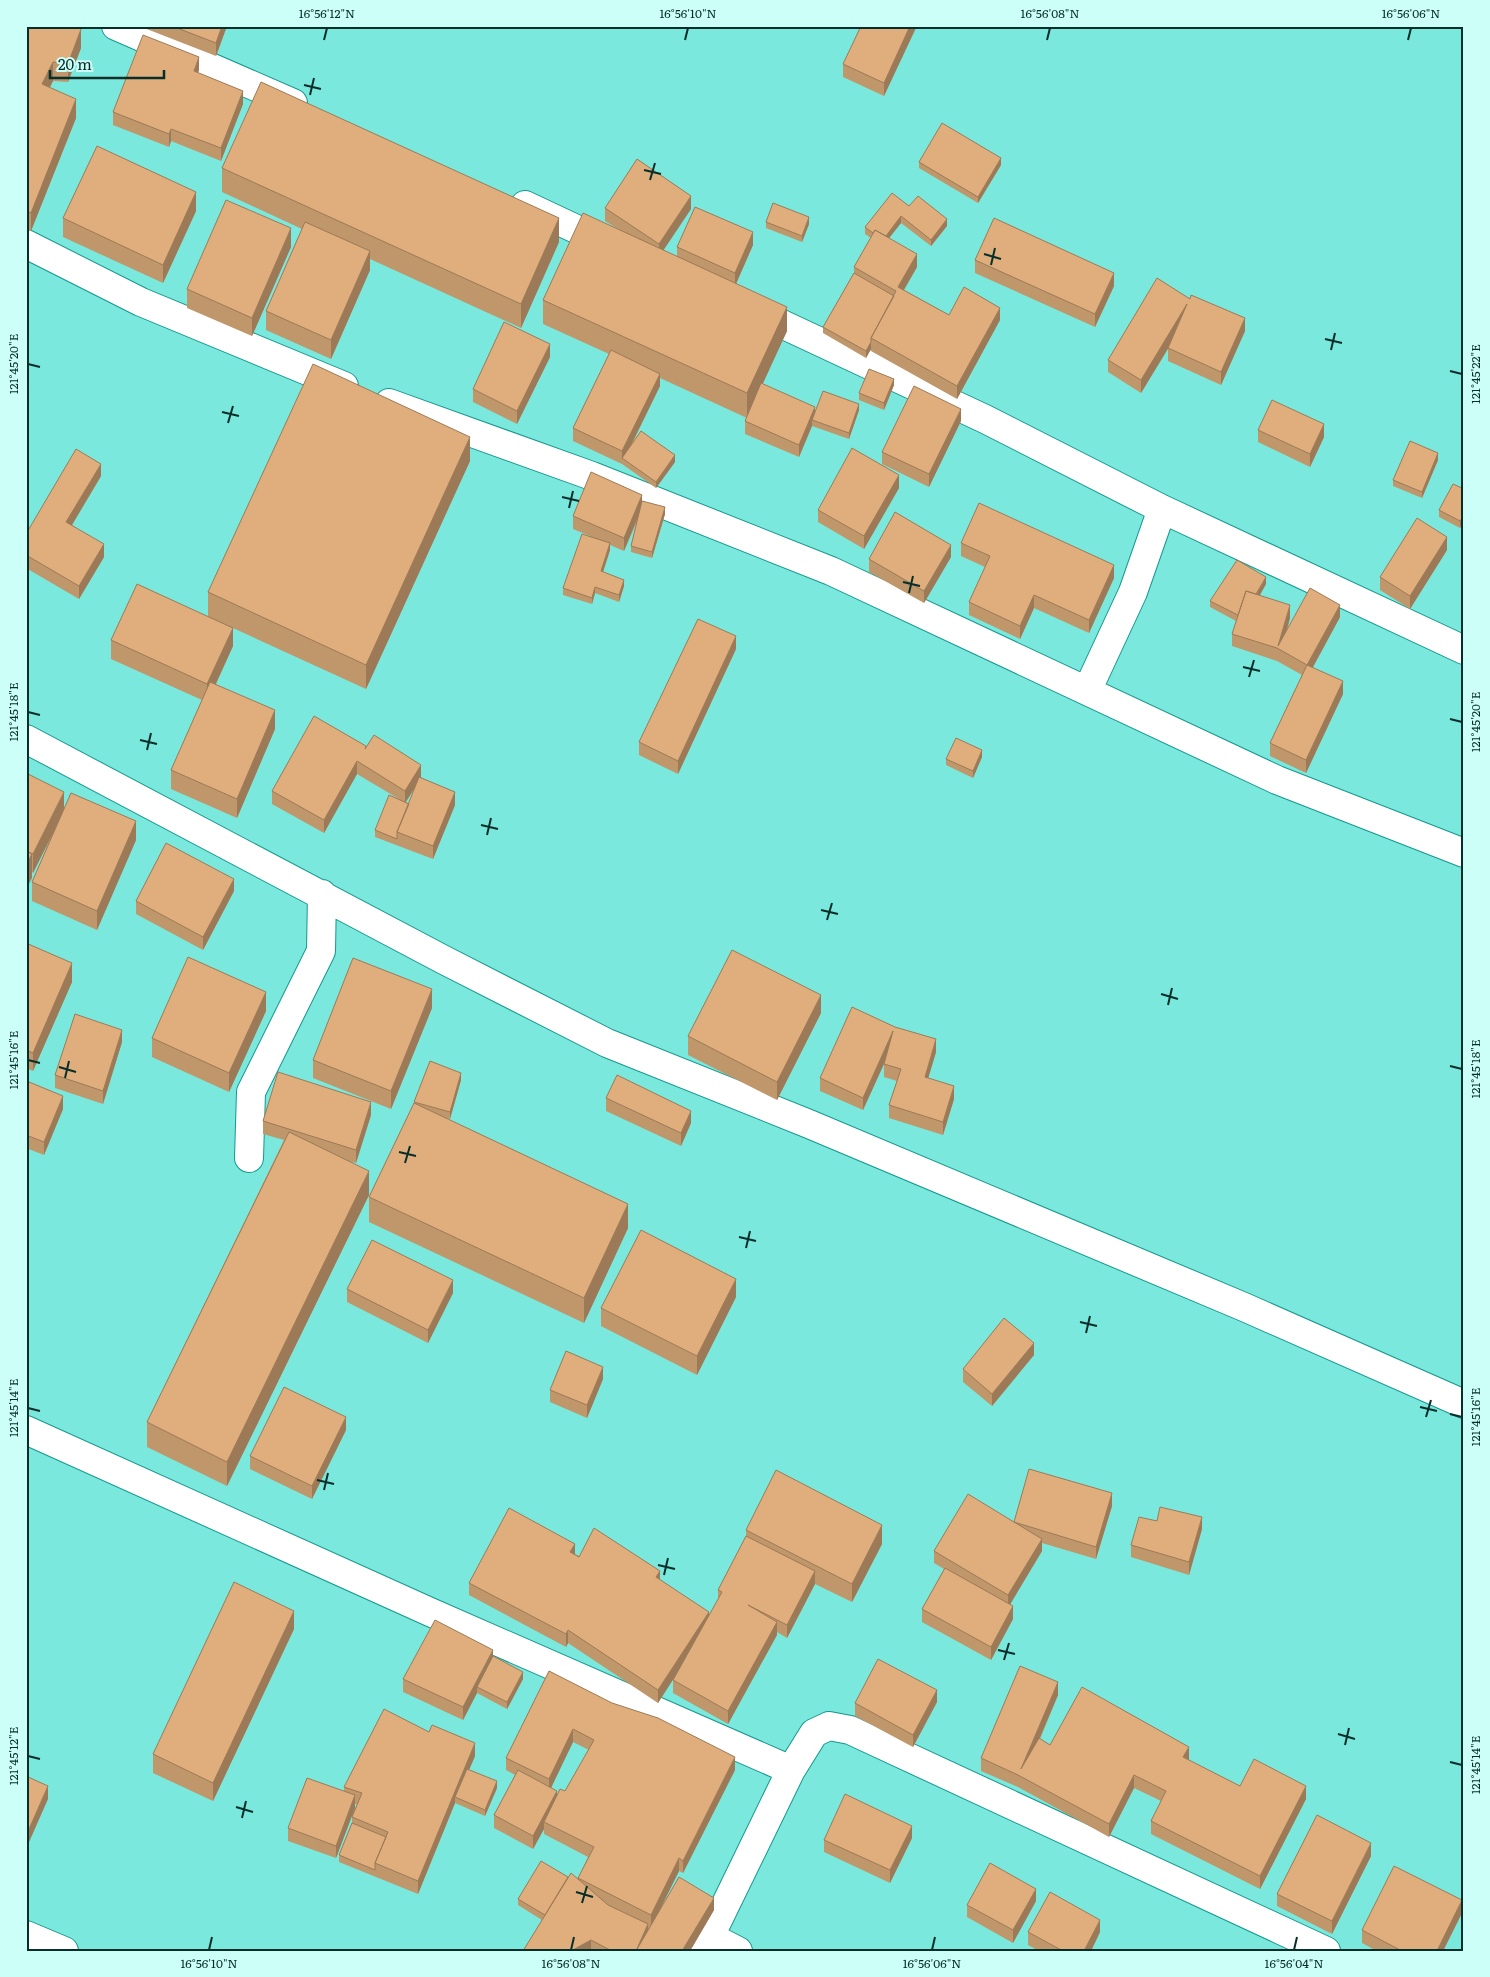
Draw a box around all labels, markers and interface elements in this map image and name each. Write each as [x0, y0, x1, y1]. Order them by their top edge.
text: 16°56'12"N [299, 4, 355, 22]
text: 16°56'10"N [659, 4, 717, 22]
text: 16°56'08"N [1021, 4, 1079, 22]
text: 16°56'06"N [1382, 4, 1440, 22]
scale bar [50, 48, 164, 80]
text: 20 m [58, 52, 92, 75]
text: 121°45'20"E [4, 333, 22, 394]
text: 121°45'22"E [1466, 344, 1484, 404]
text: 121°45'18"E [4, 682, 22, 742]
text: 121°45'20"E [1466, 691, 1484, 752]
text: 121°45'16"E [4, 1030, 22, 1089]
text: 121°45'18"E [1466, 1039, 1484, 1099]
text: 121°45'14"E [4, 1378, 22, 1437]
text: 121°45'16"E [1466, 1387, 1484, 1446]
text: 121°45'12"E [4, 1726, 22, 1785]
text: 121°45'14"E [1466, 1735, 1484, 1794]
text: 16°56'10"N [180, 1954, 238, 1972]
text: 16°56'08"N [542, 1954, 600, 1972]
text: 16°56'06"N [903, 1954, 961, 1972]
text: 16°56'04"N [1265, 1954, 1323, 1972]

